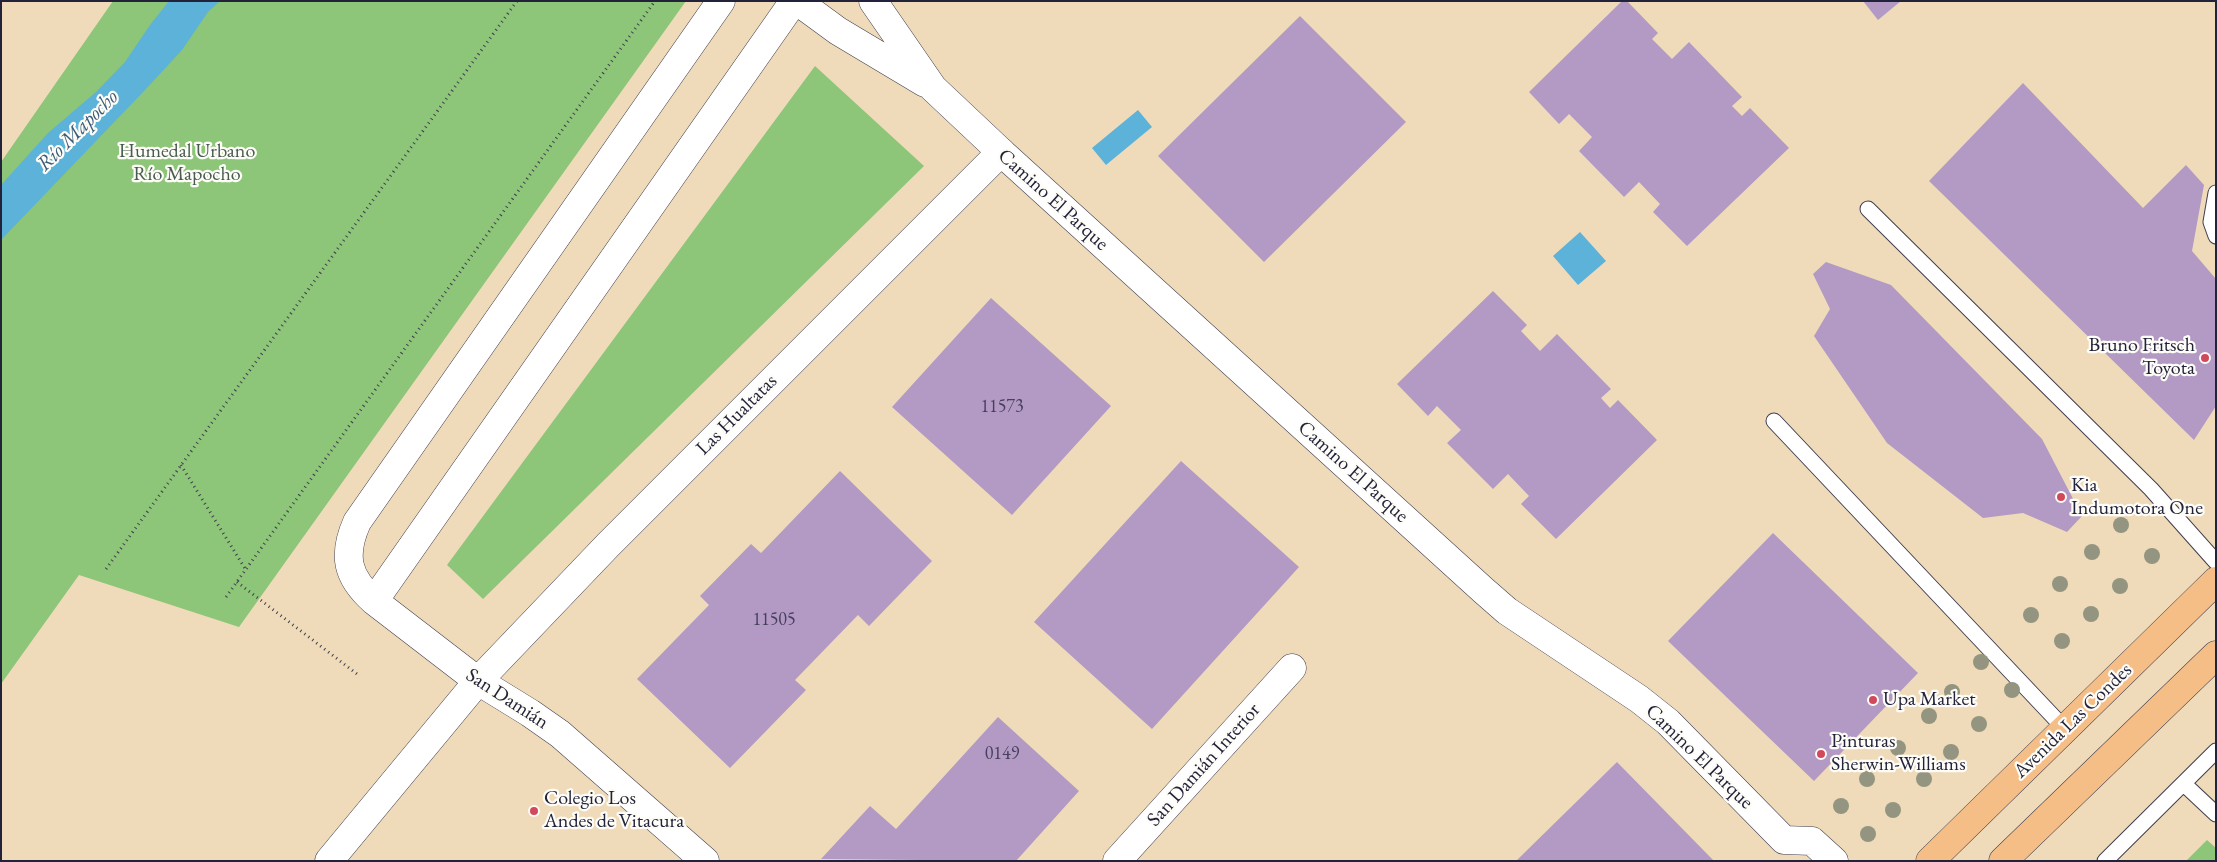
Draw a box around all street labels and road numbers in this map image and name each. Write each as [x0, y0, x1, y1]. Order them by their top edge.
street label: Camino El Parque [993, 144, 1113, 256]
street label: Las Hualtatas [692, 370, 782, 460]
street label: Camino El Parque [1293, 416, 1413, 528]
street label: Avenida Las Condes [2009, 658, 2137, 784]
street label: San Damián [461, 663, 553, 735]
street label: San Damián Interior [1142, 698, 1266, 832]
street label: Camino El Parque [1640, 700, 1758, 814]

